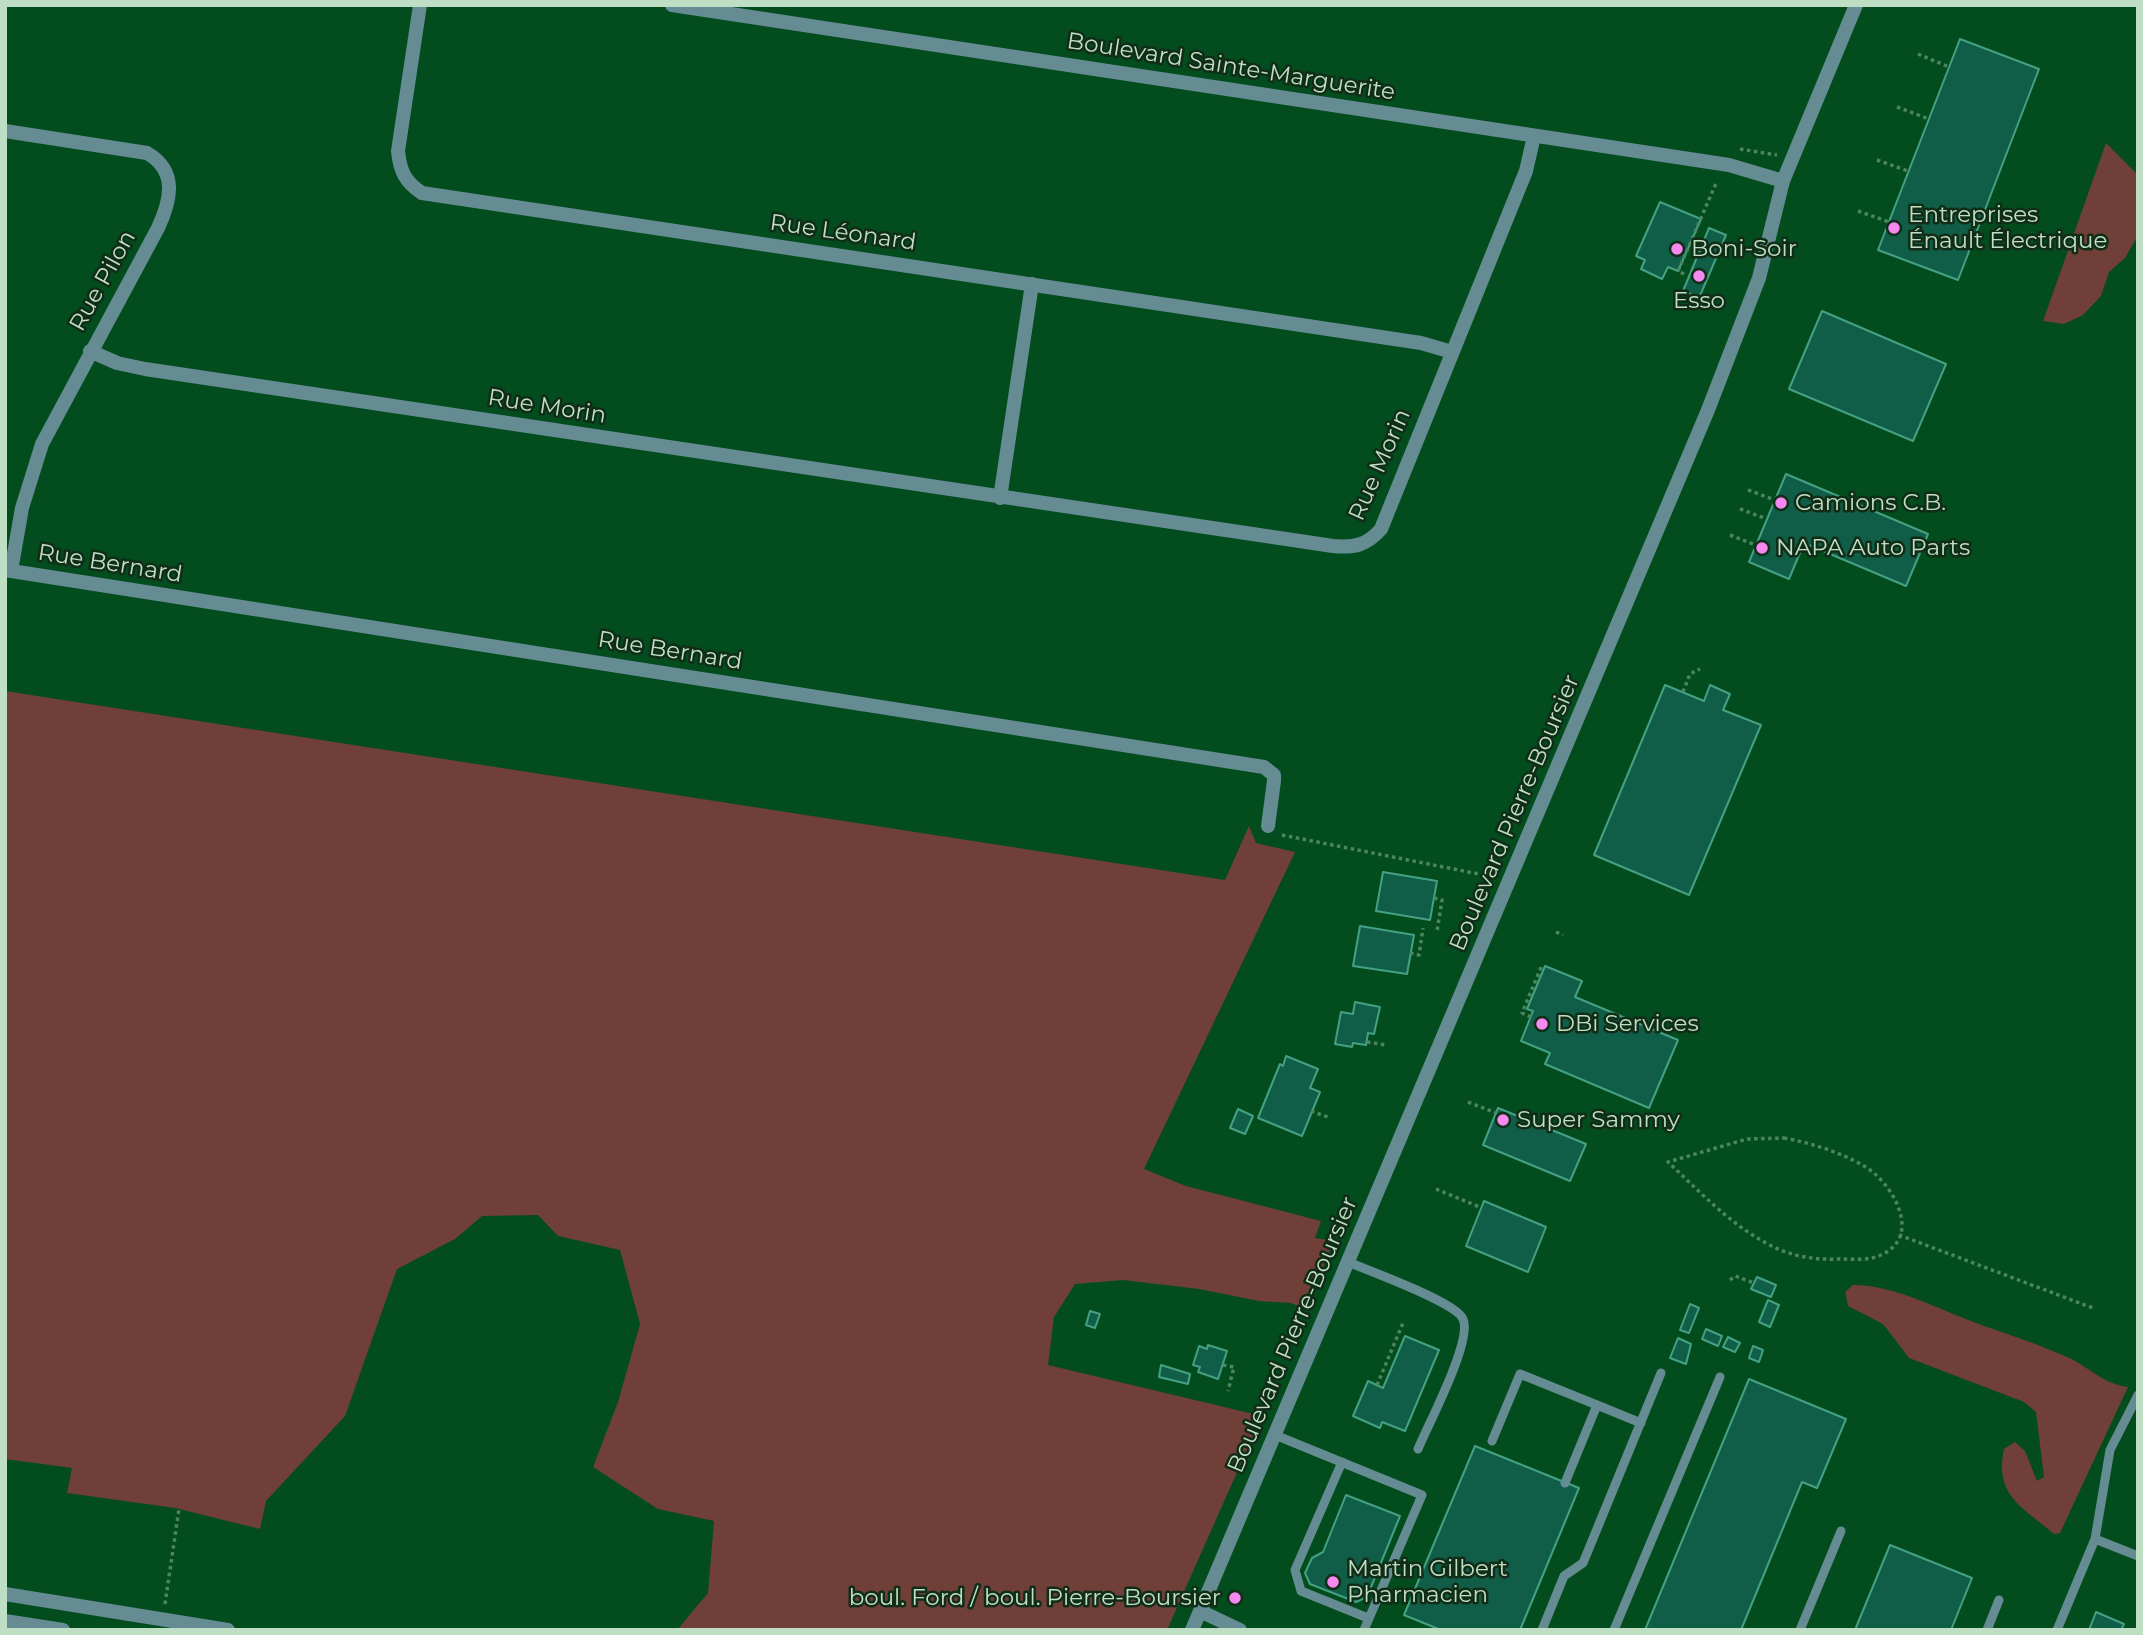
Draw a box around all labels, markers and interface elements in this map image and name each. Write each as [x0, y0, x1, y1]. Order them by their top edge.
street label: Boulevard Sainte-Marguerite [1065, 27, 1397, 107]
place label: Entreprises Énault Électrique [1908, 201, 2107, 255]
street label: Rue Léonard [768, 209, 918, 257]
marker: Entreprises Énault Électrique [1886, 220, 1902, 236]
street label: Rue Pilon [64, 226, 142, 336]
place label: Boni-Soir [1691, 235, 1797, 263]
marker: Boni-Soir [1669, 241, 1685, 257]
marker: Esso [1691, 268, 1707, 284]
place label: Esso [1673, 287, 1725, 315]
street label: Rue Morin [486, 384, 608, 430]
street label: Rue Morin [1343, 405, 1417, 525]
place label: Camions C.B. [1795, 489, 1946, 517]
marker: Camions C.B. [1773, 495, 1789, 511]
place label: NAPA Auto Parts [1776, 534, 1970, 562]
street label: Rue Bernard [36, 539, 184, 589]
marker: NAPA Auto Parts [1754, 540, 1770, 556]
street label: Rue Bernard [596, 626, 744, 676]
street label: Boulevard Pierre-Boursier [1444, 671, 1586, 955]
place label: DBi Services [1556, 1010, 1699, 1038]
marker: DBi Services [1534, 1016, 1550, 1032]
place label: Super Sammy [1517, 1106, 1680, 1134]
marker: Super Sammy [1495, 1112, 1511, 1128]
street label: Boulevard Pierre-Boursier [1222, 1193, 1364, 1477]
place label: Martin Gilbert Pharmacien [1347, 1555, 1508, 1609]
marker: Martin Gilbert Pharmacien [1325, 1574, 1341, 1590]
place label: boul. Ford / boul. Pierre-Boursier [849, 1584, 1221, 1612]
marker: boul. Ford / boul. Pierre-Boursier [1227, 1590, 1243, 1606]

